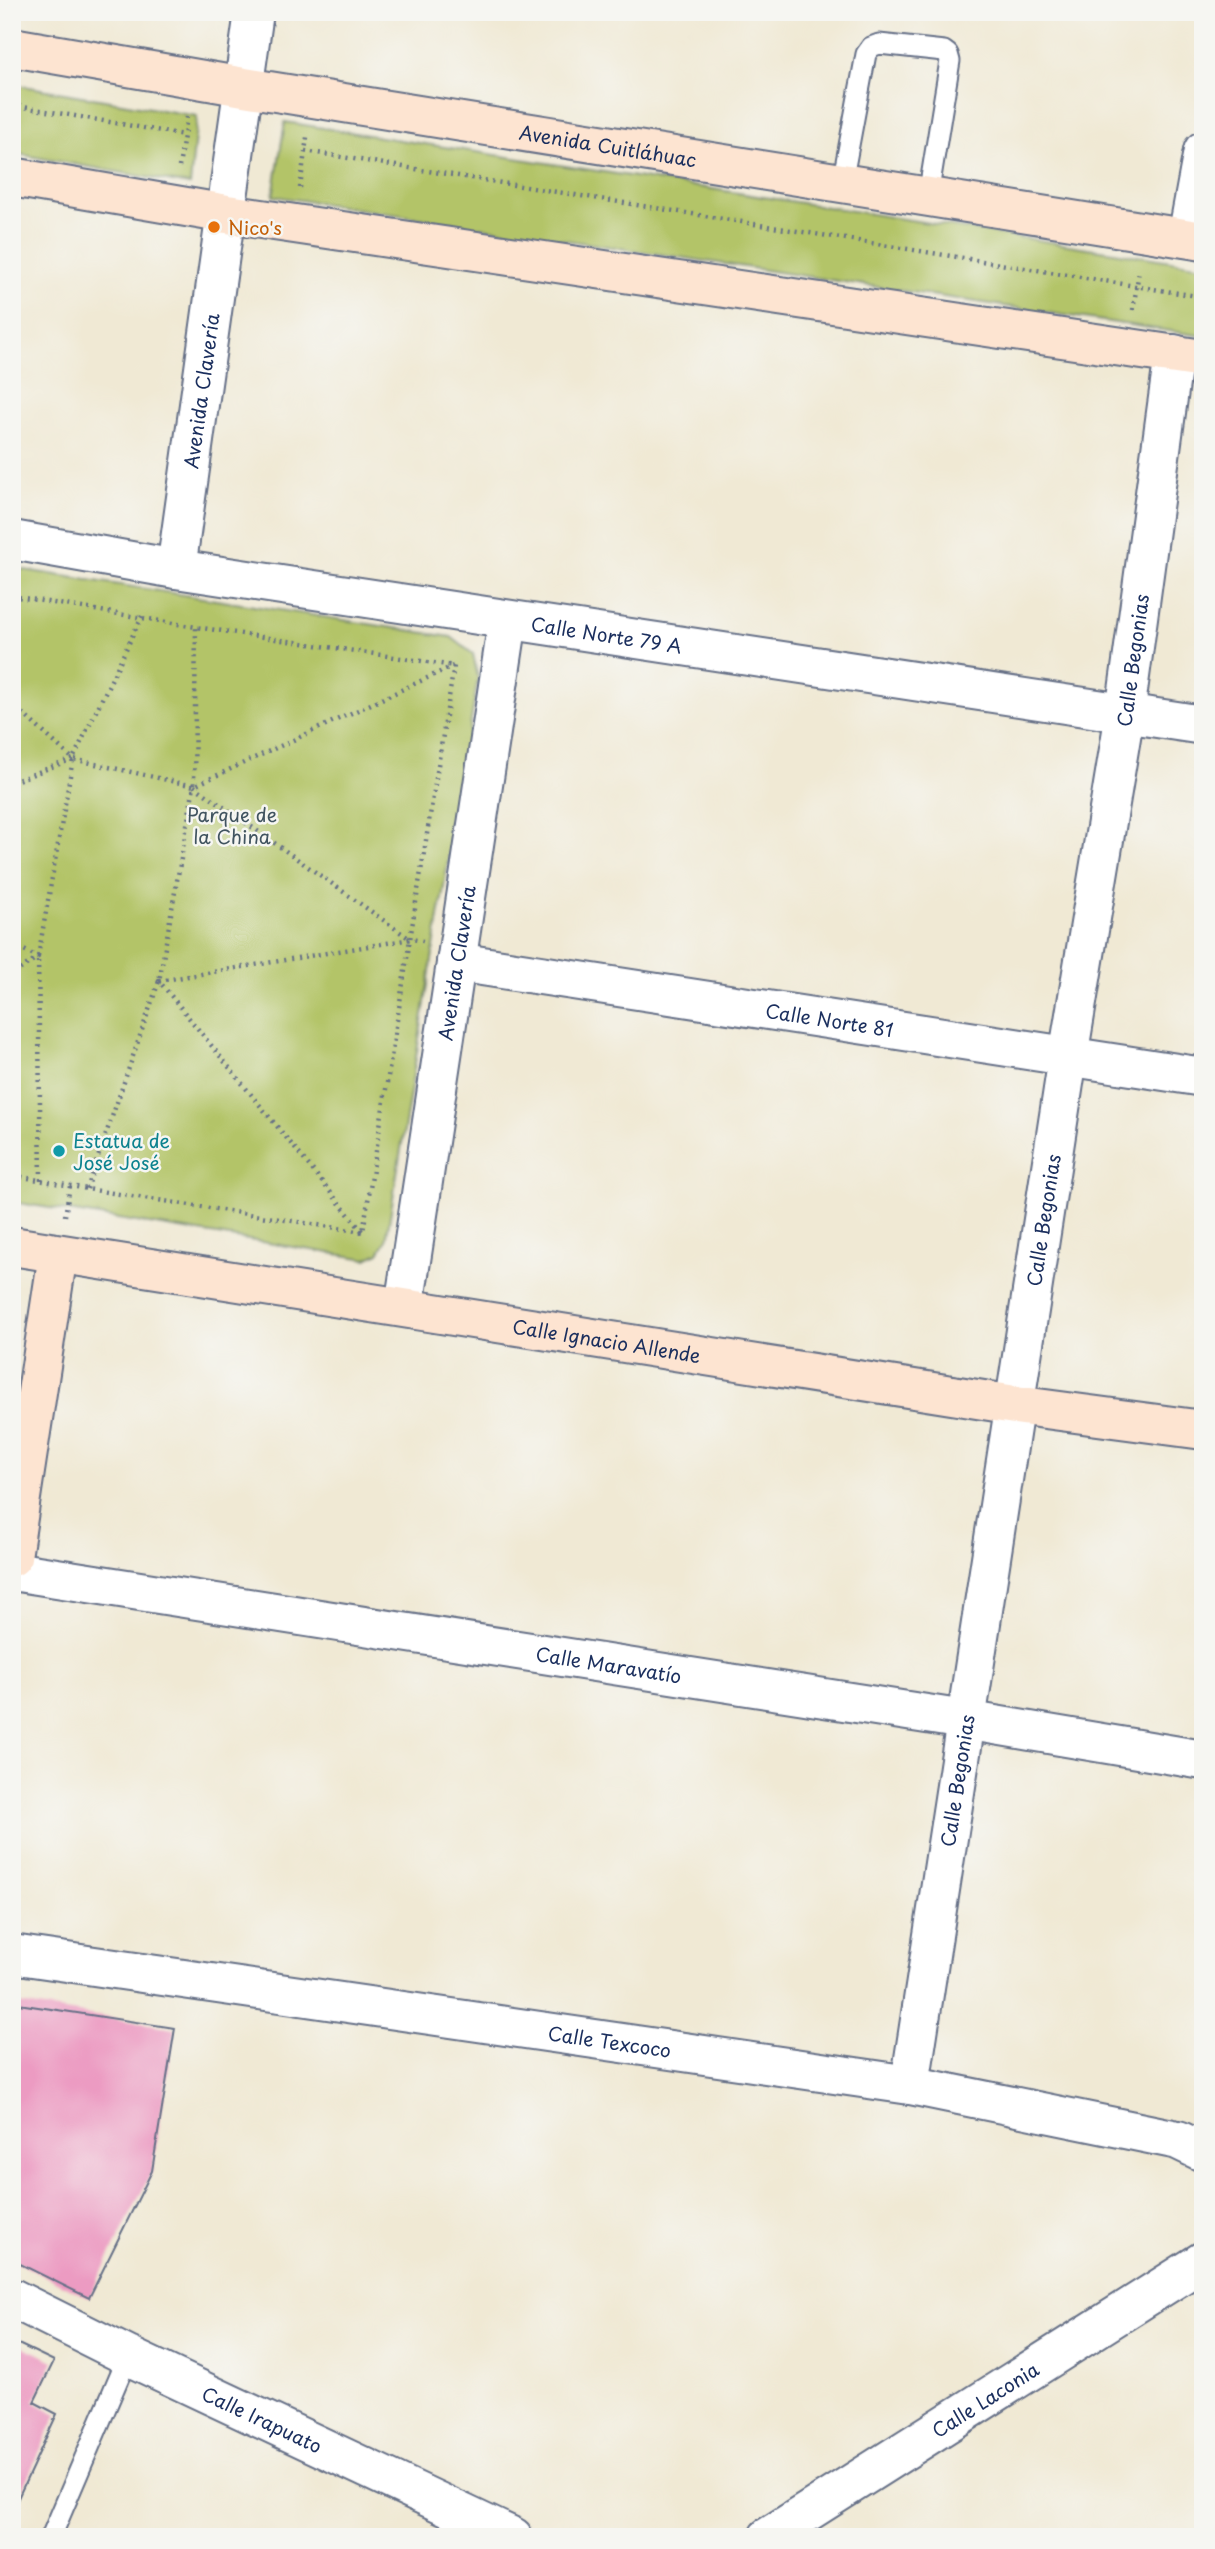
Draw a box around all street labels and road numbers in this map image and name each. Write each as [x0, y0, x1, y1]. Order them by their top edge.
street label: Avenida Cuitláhuac [517, 117, 699, 173]
street label: Avenida Clavería [176, 311, 226, 470]
street label: Calle Begonias [1109, 592, 1155, 729]
street label: Calle Norte 79 A [529, 609, 684, 660]
street label: Avenida Clavería [431, 883, 482, 1042]
street label: Calle Norte 81 [764, 996, 896, 1043]
street label: Calle Begonias [1019, 1152, 1067, 1288]
street label: Calle Ignacio Allende [511, 1312, 703, 1369]
street label: Calle Maravatío [534, 1639, 684, 1690]
street label: Calle Begonias [933, 1712, 981, 1849]
street label: Calle Texcoco [546, 2018, 673, 2064]
street label: Calle Laconia [926, 2355, 1044, 2444]
street label: Calle Irapuato [198, 2379, 327, 2459]

